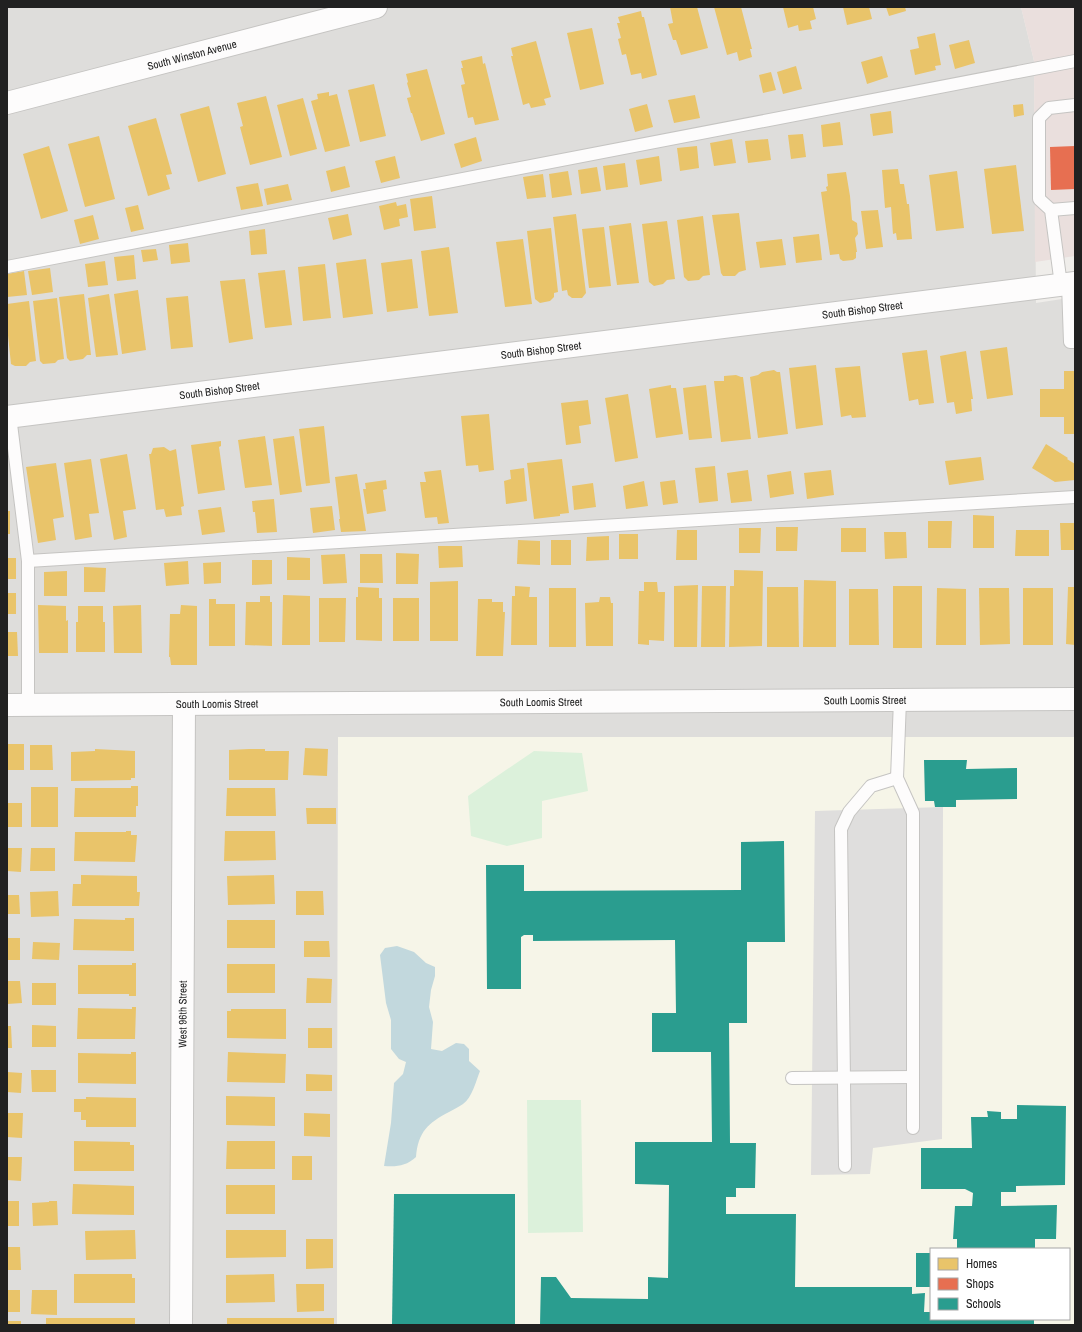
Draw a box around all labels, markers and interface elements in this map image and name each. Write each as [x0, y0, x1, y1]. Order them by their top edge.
street label: South Winston Avenue [146, 37, 238, 73]
street label: South Bishop Street [821, 298, 904, 322]
street label: South Bishop Street [500, 338, 582, 362]
street label: South Bishop Street [178, 378, 261, 402]
street label: South Loomis Street [824, 693, 907, 707]
street label: South Loomis Street [500, 695, 583, 709]
street label: South Loomis Street [176, 697, 259, 711]
street label: West 96th Street [175, 980, 190, 1048]
legend [930, 1248, 1070, 1320]
text: Homes [966, 1256, 997, 1272]
text: Shops [966, 1276, 994, 1292]
text: Schools [966, 1296, 1001, 1312]

